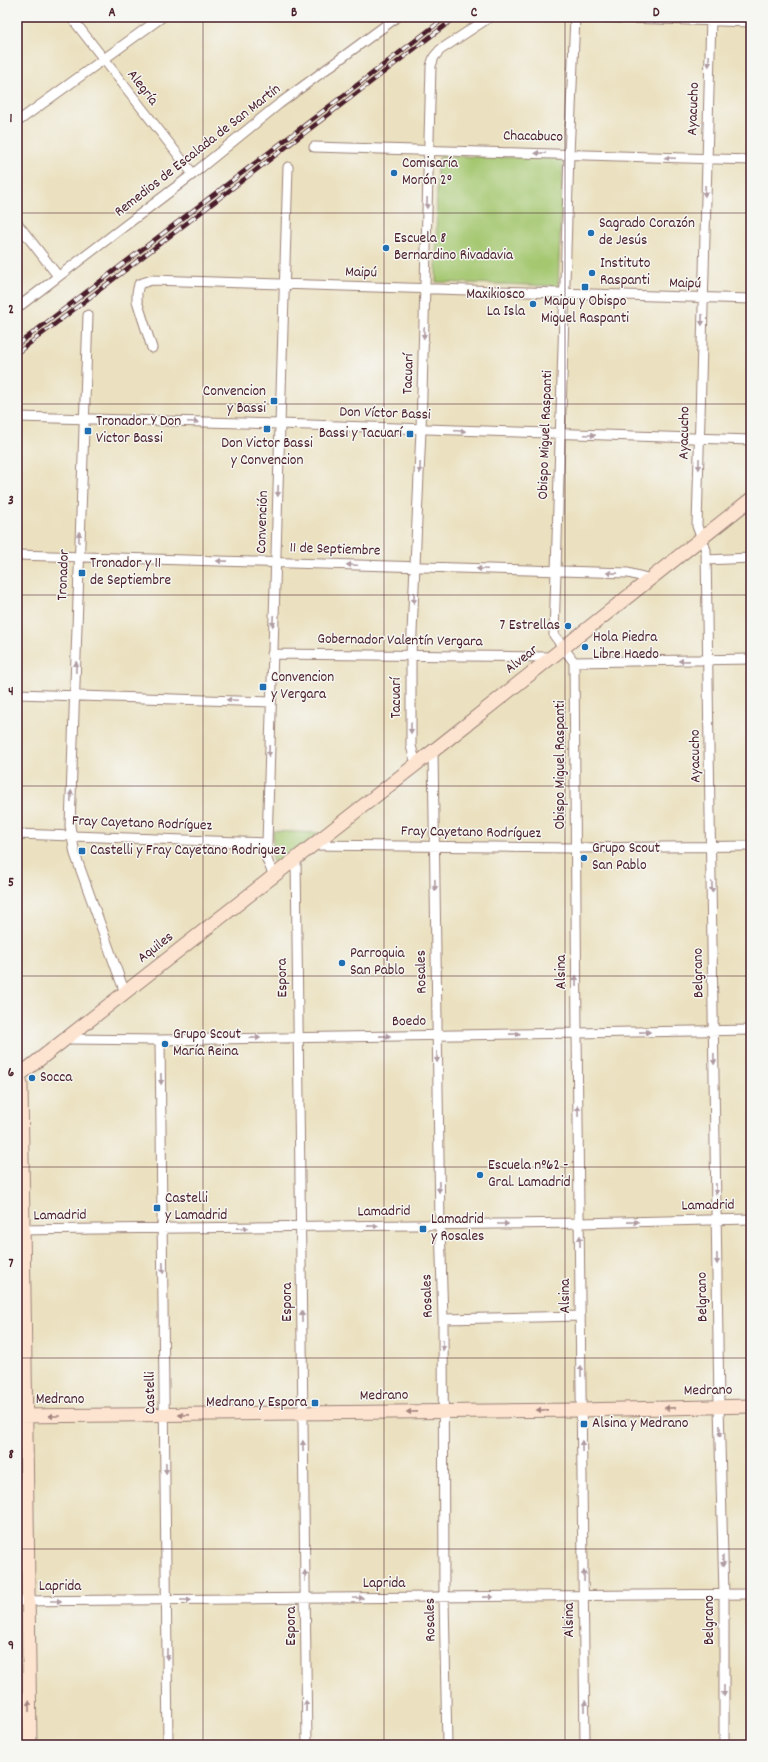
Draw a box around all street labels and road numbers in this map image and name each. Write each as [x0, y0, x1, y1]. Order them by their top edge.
street label: Alegría [121, 65, 164, 111]
street label: Remedios de Escalada de San Martín [110, 79, 286, 223]
street label: Ayacucho [682, 82, 706, 136]
street label: Chacabuco [503, 125, 564, 149]
street label: Maipú [345, 261, 377, 285]
street label: Maipú [669, 272, 701, 296]
street label: Tacuarí [397, 352, 421, 395]
street label: Obispo Miguel Raspanti [533, 370, 559, 500]
street label: Don Víctor Bassi [339, 401, 431, 427]
street label: Ayacucho [674, 406, 696, 460]
street label: Convención [251, 490, 275, 554]
street label: 11 de Septiembre [289, 537, 381, 563]
street label: Tronador [52, 548, 76, 601]
street label: Gobernador Valentín Vergara [317, 629, 484, 653]
street label: Alvear [501, 640, 544, 680]
street label: Tacuarí [386, 676, 408, 718]
street label: Obispo Miguel Raspanti [550, 700, 572, 830]
street label: Ayacucho [685, 729, 707, 783]
street label: Fray Cayetano Rodríguez [72, 811, 213, 837]
street label: Fray Cayetano Rodríguez [401, 821, 542, 845]
street label: Aquiles [133, 927, 179, 969]
street label: Belgrano [688, 947, 710, 998]
street label: Rosales [411, 950, 433, 994]
street label: Alsina [551, 954, 573, 989]
street label: Espora [272, 957, 294, 998]
street label: Boedo [392, 1011, 427, 1033]
street label: Lamadrid [681, 1195, 735, 1217]
street label: Lamadrid [357, 1201, 411, 1223]
street label: Lamadrid [33, 1205, 87, 1227]
street label: Belgrano [692, 1271, 714, 1322]
street label: Rosales [416, 1274, 440, 1318]
street label: Alsina [555, 1278, 577, 1313]
street label: Espora [277, 1281, 299, 1322]
street label: Castelli [140, 1371, 162, 1415]
street label: Medrano [683, 1380, 733, 1402]
street label: Medrano [359, 1385, 409, 1407]
street label: Medrano [36, 1389, 85, 1411]
street label: Laprida [363, 1573, 406, 1595]
street label: Laprida [39, 1576, 82, 1598]
street label: Belgrano [699, 1595, 721, 1645]
street label: Rosales [420, 1598, 442, 1642]
street label: Alsina [559, 1602, 581, 1637]
street label: Espora [281, 1605, 303, 1646]

